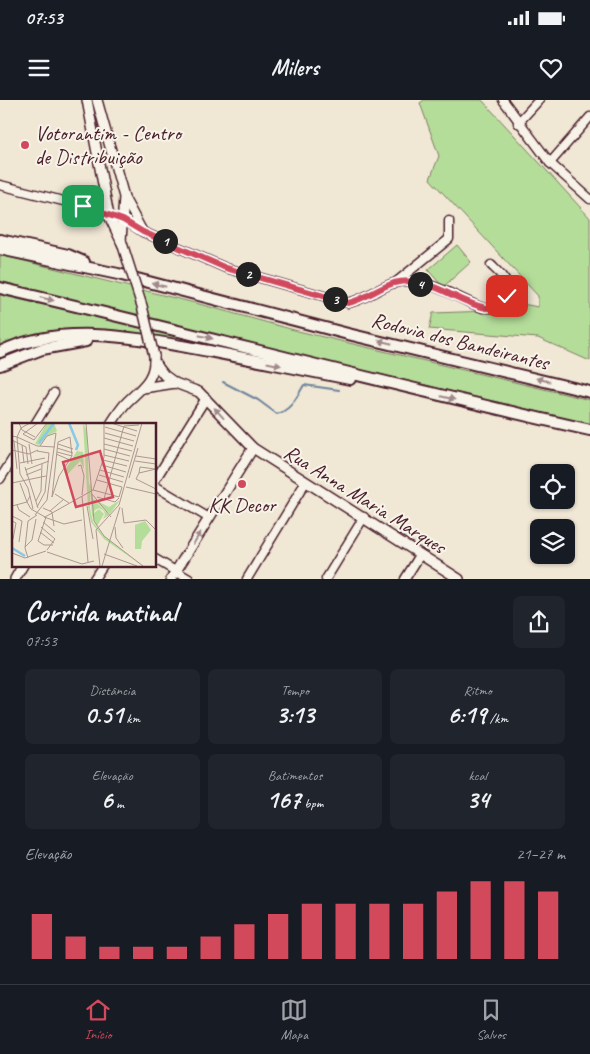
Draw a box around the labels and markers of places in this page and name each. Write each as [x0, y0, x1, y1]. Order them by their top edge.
place label: Votorantim - Centro de Distribuição [35, 120, 184, 170]
marker: Votorantim - Centro de Distribuição [19, 139, 31, 151]
pin [62, 185, 104, 227]
pin: 1 [152, 228, 178, 254]
pin: 2 [236, 262, 260, 286]
pin: 4 [408, 272, 432, 296]
pin [486, 275, 528, 317]
pin: 3 [322, 286, 348, 312]
marker: KK Decor [236, 478, 248, 490]
place label: KK Decor [208, 492, 277, 518]

